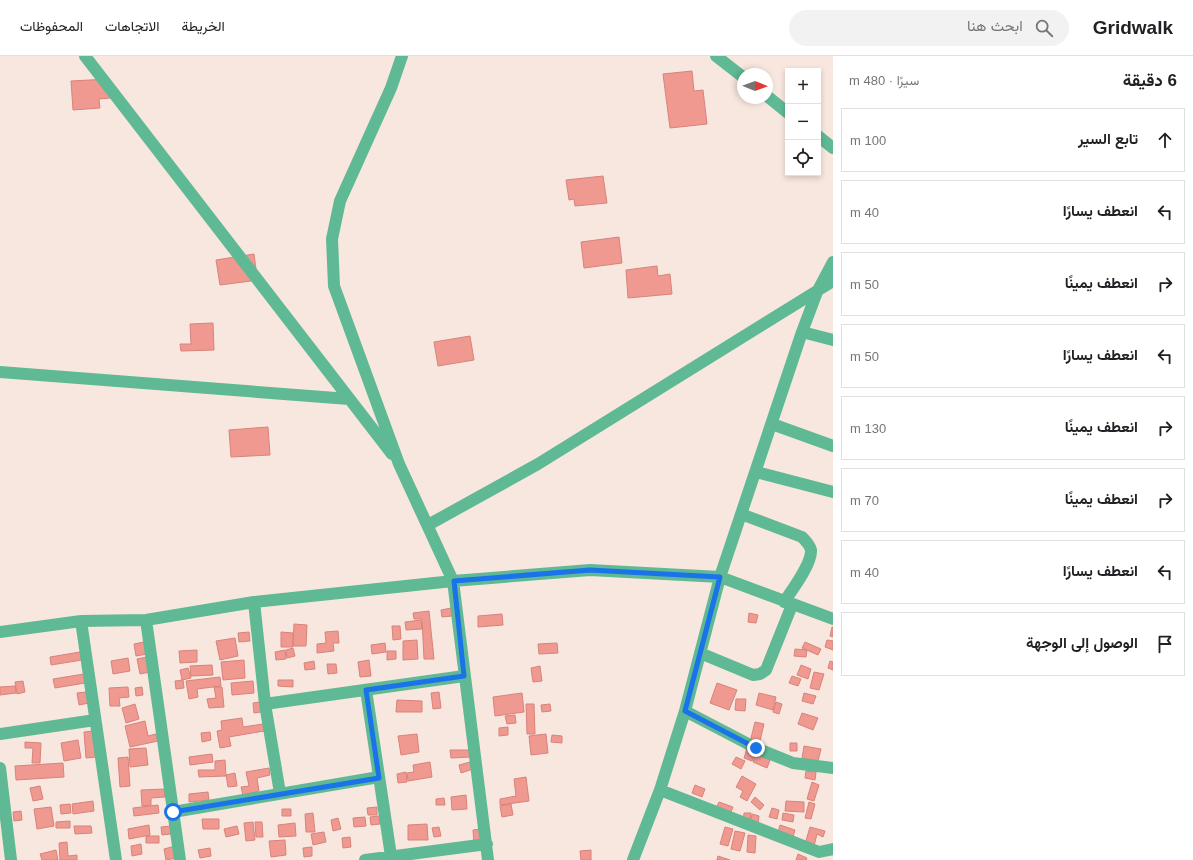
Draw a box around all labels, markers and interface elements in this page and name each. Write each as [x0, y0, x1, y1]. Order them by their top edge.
search box [789, 10, 1069, 46]
text: ابحث هنا [967, 17, 1023, 34]
icon: search [1033, 17, 1055, 39]
text: Gridwalk [1093, 17, 1173, 38]
text: المحفوظات [20, 18, 83, 34]
text: الاتجاهات [105, 18, 159, 34]
text: الخريطة [181, 18, 225, 34]
north arrow [737, 68, 773, 104]
map controls [785, 68, 821, 176]
button: + [785, 68, 821, 104]
text: 6 دقيقة [1123, 71, 1177, 90]
text: سيرًا · 480 m [849, 73, 919, 88]
button: − [785, 104, 821, 140]
icon: ahead [1154, 129, 1176, 151]
text: تابع السير [1078, 130, 1138, 147]
text: 100 m [850, 133, 886, 148]
button: locate [785, 140, 821, 176]
icon: left [1154, 201, 1176, 223]
text: انعطف يسارًا [1063, 202, 1138, 219]
text: 40 m [850, 205, 879, 220]
icon: right [1154, 273, 1176, 295]
text: انعطف يمينًا [1065, 274, 1138, 291]
text: 50 m [850, 277, 879, 292]
icon: left [1154, 345, 1176, 367]
text: انعطف يسارًا [1063, 346, 1138, 363]
text: 50 m [850, 349, 879, 364]
icon: right [1154, 417, 1176, 439]
text: انعطف يمينًا [1065, 418, 1138, 435]
text: 130 m [850, 421, 886, 436]
icon: right [1154, 489, 1176, 511]
text: انعطف يمينًا [1065, 490, 1138, 507]
text: 70 m [850, 493, 879, 508]
icon: left [1154, 561, 1176, 583]
text: انعطف يسارًا [1063, 562, 1138, 579]
text: 40 m [850, 565, 879, 580]
icon: arrive [1154, 633, 1176, 655]
text: الوصول إلى الوجهة [1026, 634, 1138, 651]
route end [747, 739, 765, 757]
route start [164, 803, 182, 821]

